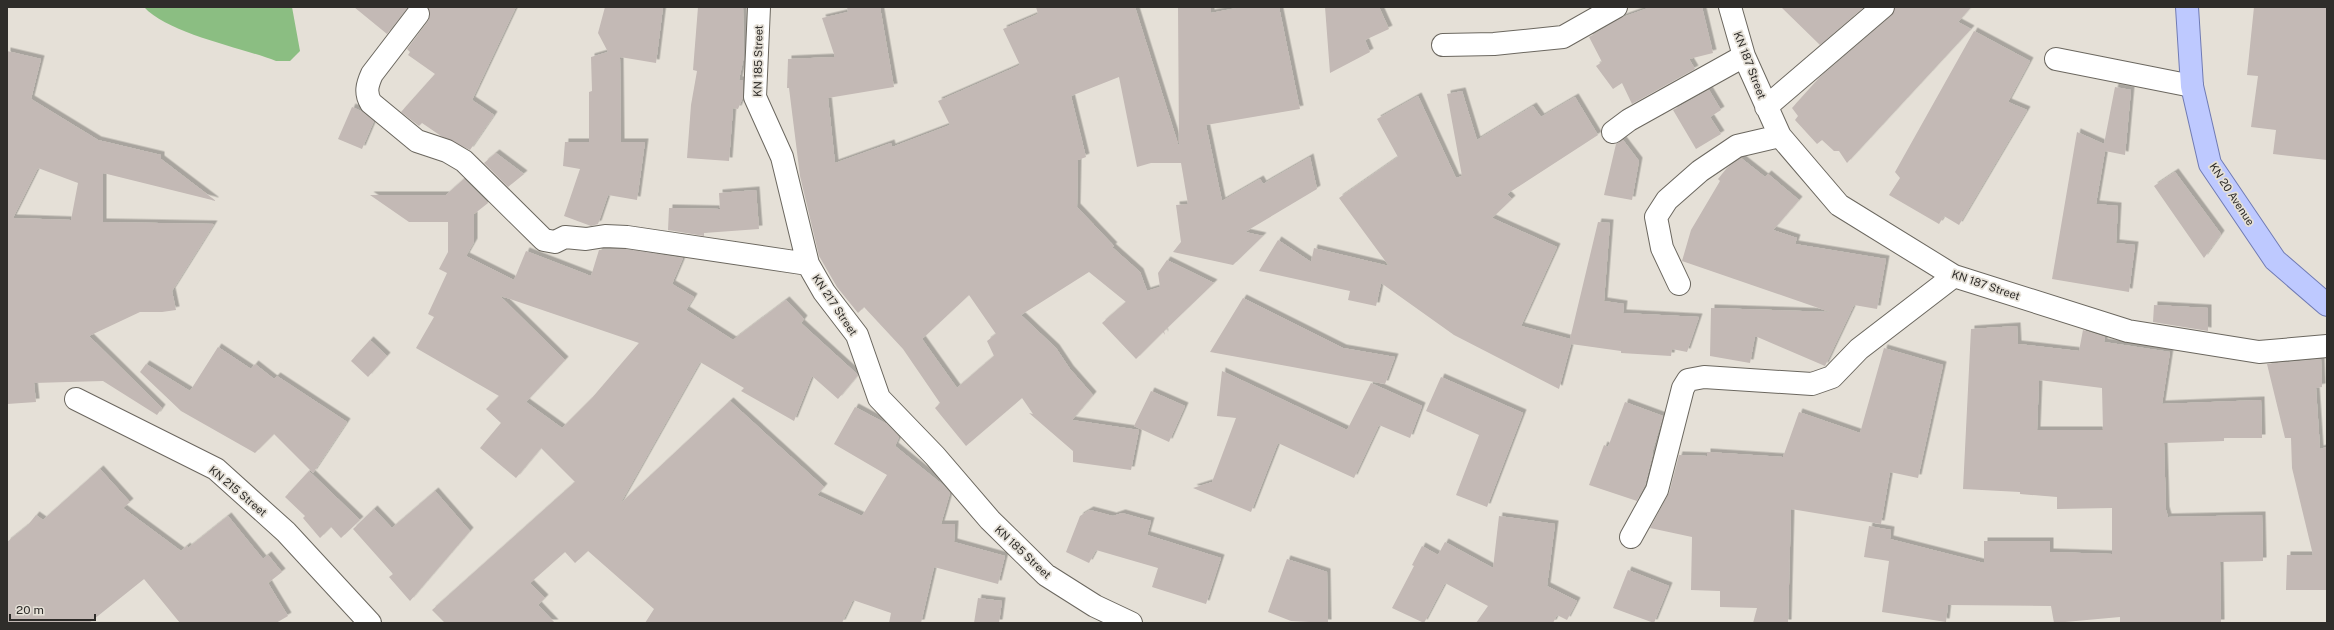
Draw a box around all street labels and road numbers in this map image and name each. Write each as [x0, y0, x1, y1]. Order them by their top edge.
street label: KN 185 Street [751, 25, 765, 97]
street label: KN 187 Street [1732, 30, 1768, 100]
street label: KN 20 Avenue [2207, 160, 2257, 228]
street label: KN 187 Street [1950, 268, 2022, 302]
street label: KN 217 Street [810, 272, 860, 338]
street label: KN 215 Street [207, 463, 269, 519]
street label: KN 185 Street [993, 523, 1053, 581]

